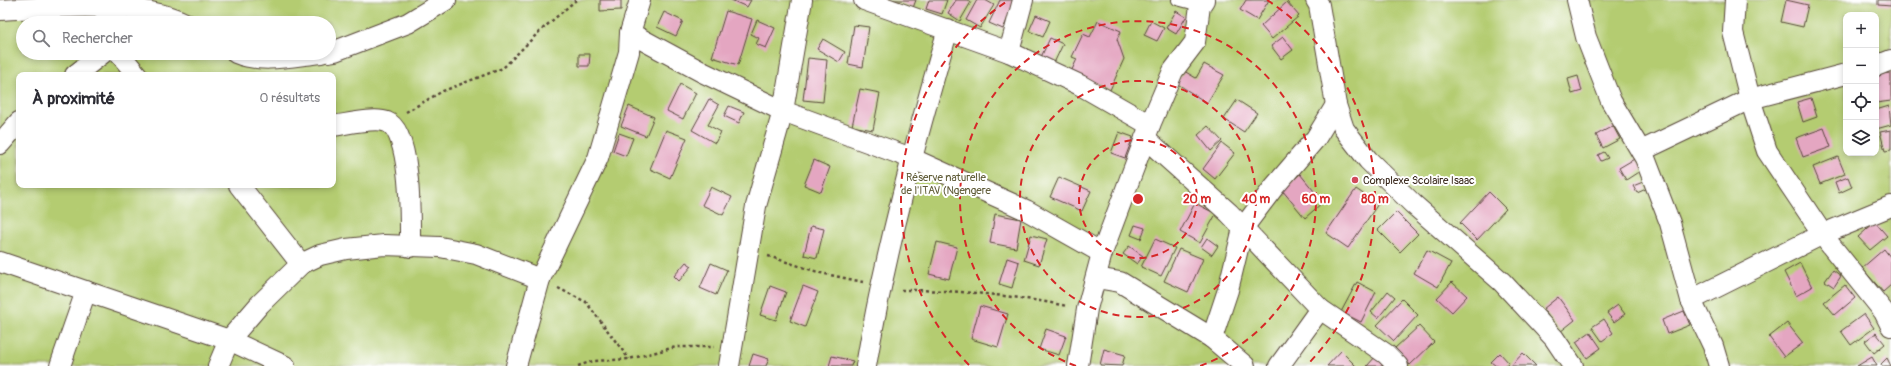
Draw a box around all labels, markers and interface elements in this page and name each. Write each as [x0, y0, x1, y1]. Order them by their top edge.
map controls [1843, 12, 1879, 156]
button: + [1843, 12, 1879, 48]
search box [16, 16, 336, 60]
icon: search [30, 27, 52, 49]
text: Rechercher [62, 29, 133, 48]
button: − [1843, 48, 1879, 84]
button: locate [1843, 84, 1879, 120]
text: À proximité [32, 88, 115, 109]
text: 0 résultats [260, 90, 320, 106]
button: layers [1843, 120, 1879, 156]
park label: Réserve naturelle de l'ITAV (Ngengere [901, 171, 991, 197]
place label: Complexe Scolaire Isaac [1363, 174, 1475, 187]
marker: Complexe Scolaire Isaac [1350, 175, 1360, 185]
centre of rings [1131, 192, 1145, 206]
text: 20 m [1183, 192, 1211, 207]
text: 40 m [1241, 192, 1271, 207]
text: 60 m [1302, 192, 1331, 207]
text: 80 m [1361, 192, 1389, 207]

